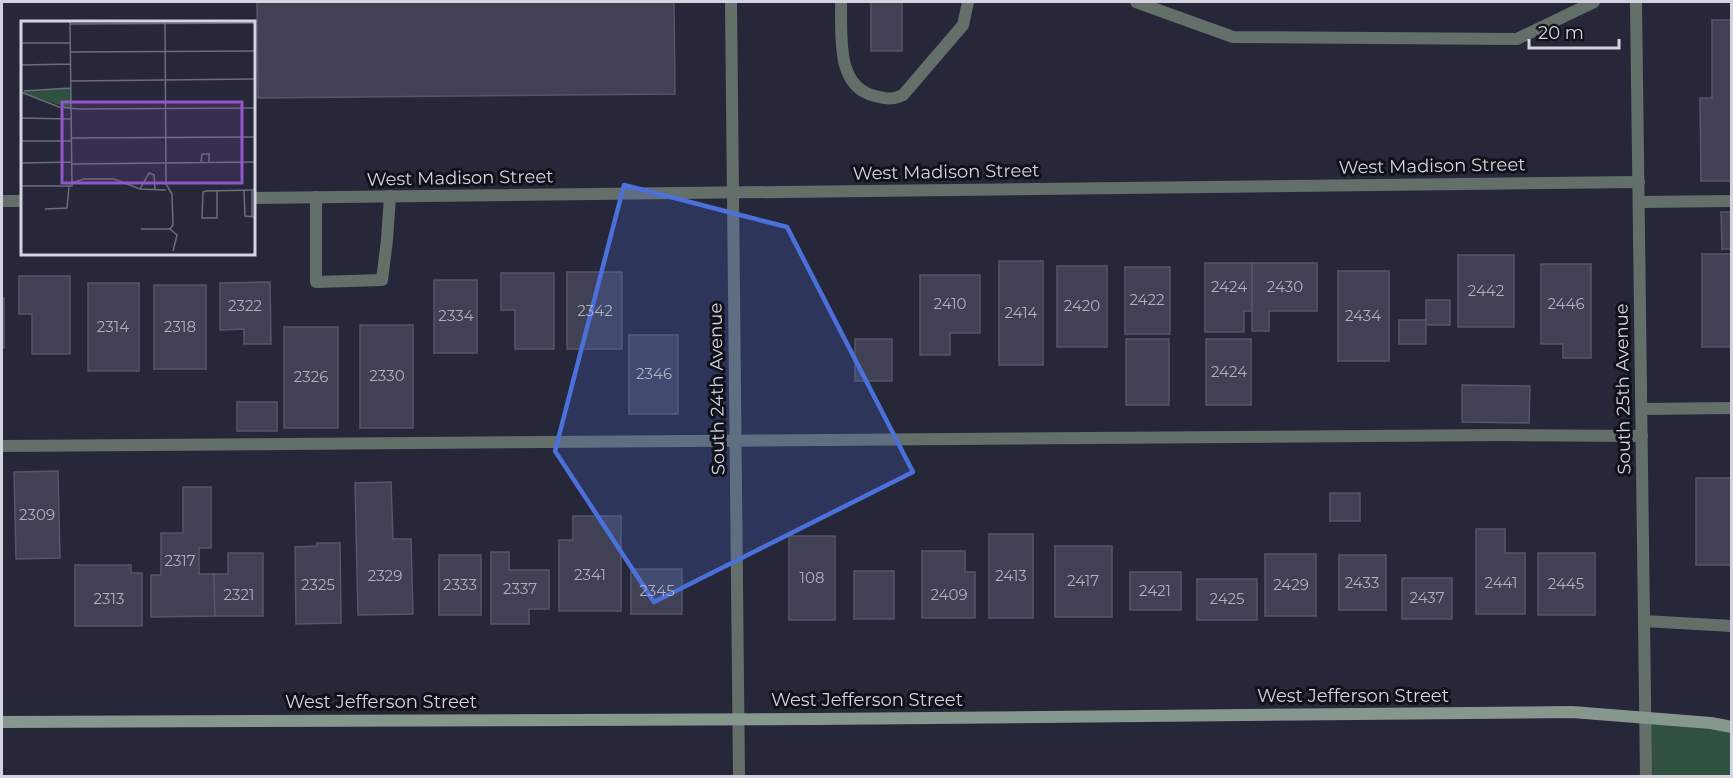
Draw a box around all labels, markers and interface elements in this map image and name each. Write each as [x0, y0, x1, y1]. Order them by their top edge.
scale bar [1529, 12, 1619, 50]
inset map [21, 21, 255, 255]
text: 20 m [1538, 22, 1584, 44]
street label: West Madison Street [1338, 153, 1526, 179]
street label: West Madison Street [852, 159, 1040, 185]
street label: West Madison Street [366, 165, 554, 191]
house number: 2424 [1211, 277, 1247, 296]
house number: 2430 [1267, 277, 1303, 296]
house number: 2442 [1468, 281, 1504, 300]
house number: 2422 [1129, 290, 1165, 309]
house number: 2410 [933, 294, 967, 313]
house number: 2446 [1547, 294, 1585, 313]
house number: 2322 [228, 296, 262, 315]
house number: 2420 [1064, 296, 1100, 315]
house number: 2342 [577, 301, 613, 320]
street label: South 24th Avenue [704, 302, 730, 475]
house number: 2414 [1004, 303, 1038, 322]
street label: South 25th Avenue [1611, 303, 1635, 475]
house number: 2334 [438, 306, 474, 325]
house number: 2434 [1345, 306, 1381, 325]
house number: 2314 [97, 317, 129, 336]
house number: 2318 [164, 317, 196, 336]
house number: 2424 [1211, 362, 1247, 381]
house number: 2346 [636, 364, 672, 383]
house number: 2330 [369, 366, 405, 385]
house number: 2326 [294, 367, 328, 386]
house number: 2309 [19, 505, 55, 524]
house number: 2317 [164, 551, 196, 570]
house number: 2341 [574, 565, 606, 584]
house number: 2329 [368, 566, 402, 585]
house number: 2413 [995, 566, 1027, 585]
house number: 108 [800, 568, 824, 587]
house number: 2417 [1067, 571, 1099, 590]
house number: 2433 [1345, 573, 1379, 592]
house number: 2441 [1484, 573, 1518, 592]
house number: 2445 [1548, 574, 1584, 593]
house number: 2325 [301, 575, 335, 594]
house number: 2333 [443, 575, 477, 594]
house number: 2429 [1273, 575, 1309, 594]
house number: 2337 [503, 579, 537, 598]
house number: 2345 [639, 581, 675, 600]
house number: 2421 [1139, 581, 1171, 600]
house number: 2321 [224, 585, 254, 604]
house number: 2409 [930, 585, 968, 604]
house number: 2437 [1410, 588, 1445, 607]
house number: 2313 [94, 589, 124, 608]
house number: 2425 [1209, 589, 1245, 608]
street label: West Jefferson Street [1257, 685, 1449, 707]
street label: West Jefferson Street [771, 689, 963, 711]
street label: West Jefferson Street [285, 691, 477, 713]

